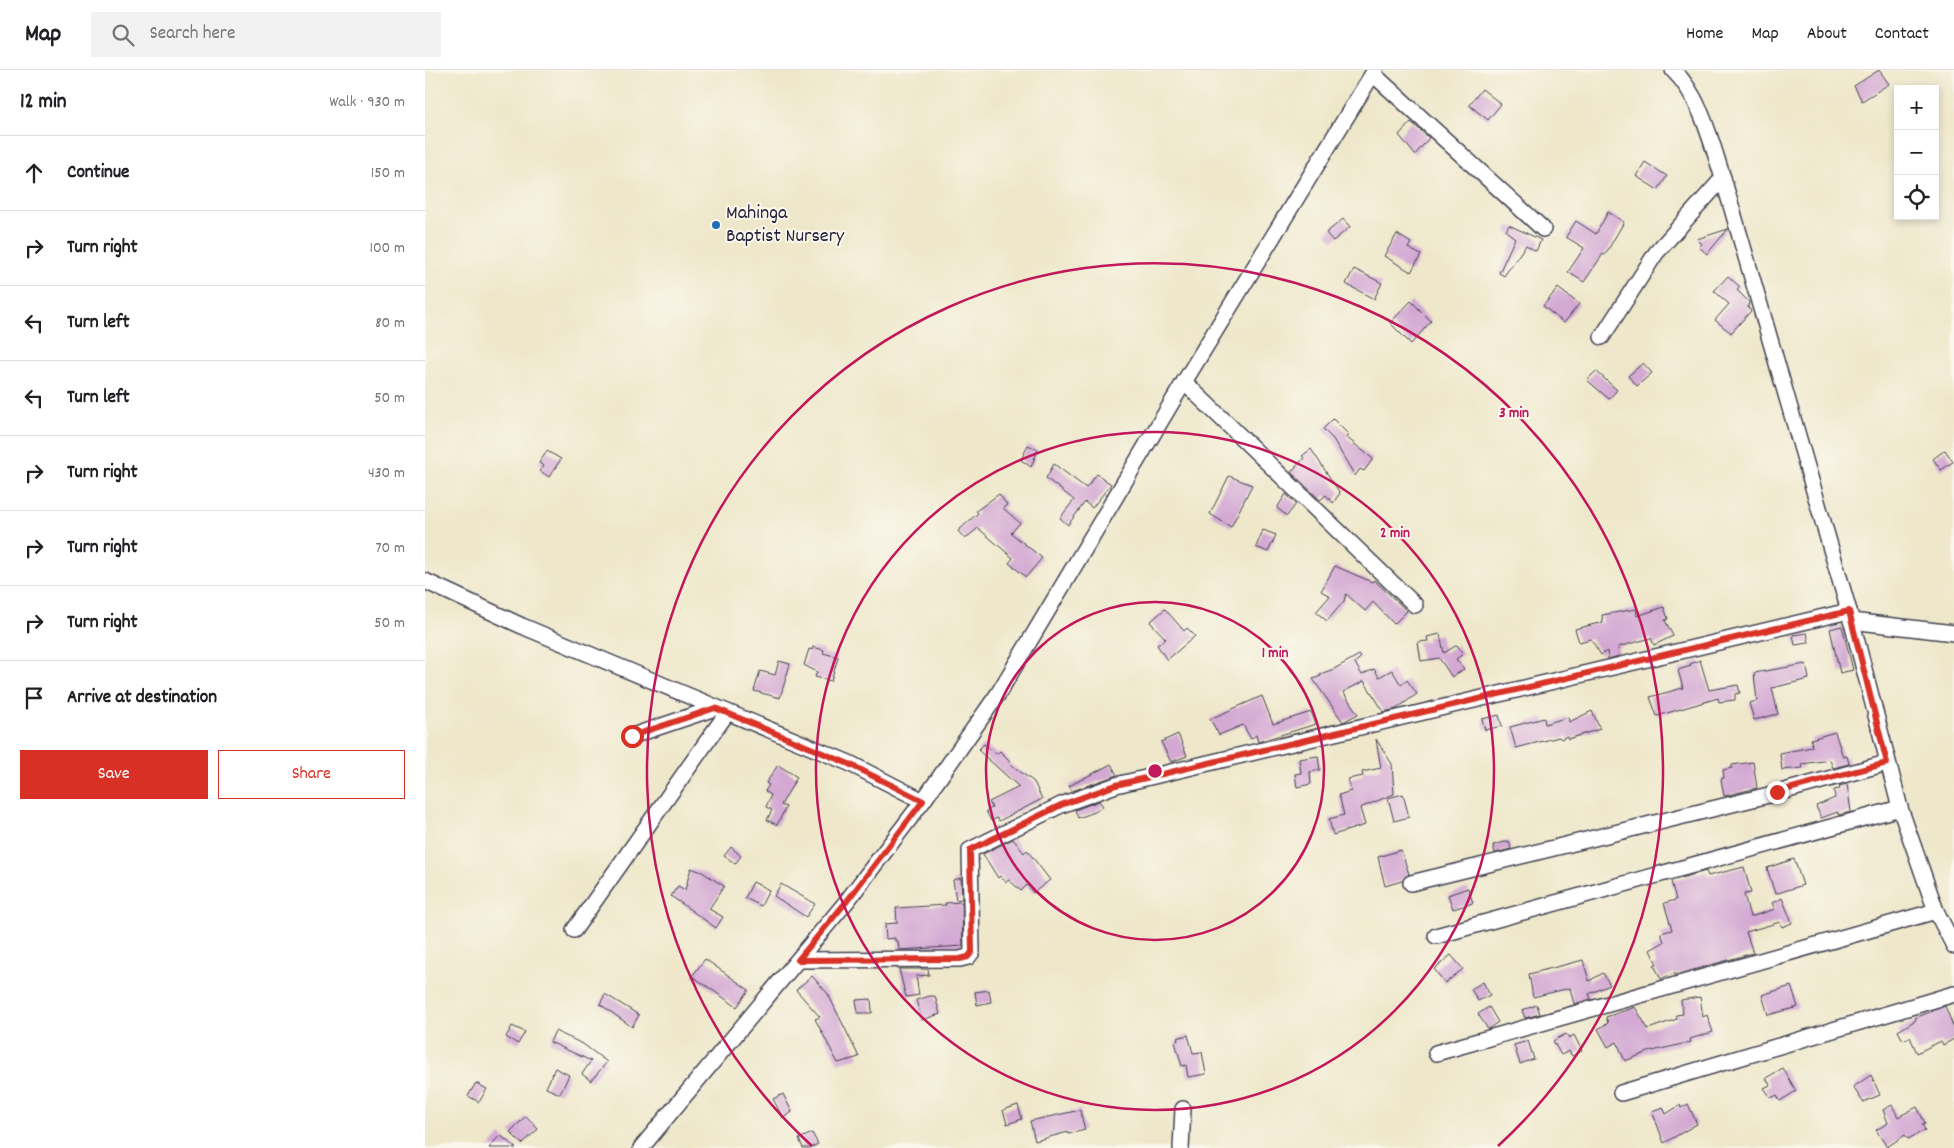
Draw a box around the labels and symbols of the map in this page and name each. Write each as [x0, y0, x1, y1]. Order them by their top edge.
place label: Mahinga Baptist Nursery [726, 200, 845, 251]
marker: Mahinga Baptist Nursery [710, 219, 722, 231]
text: 3 min [1499, 403, 1529, 425]
text: 2 min [1380, 523, 1410, 545]
text: 1 min [1262, 643, 1288, 665]
route start [621, 725, 644, 748]
centre of rings [1146, 762, 1164, 780]
route end [1766, 781, 1789, 804]

